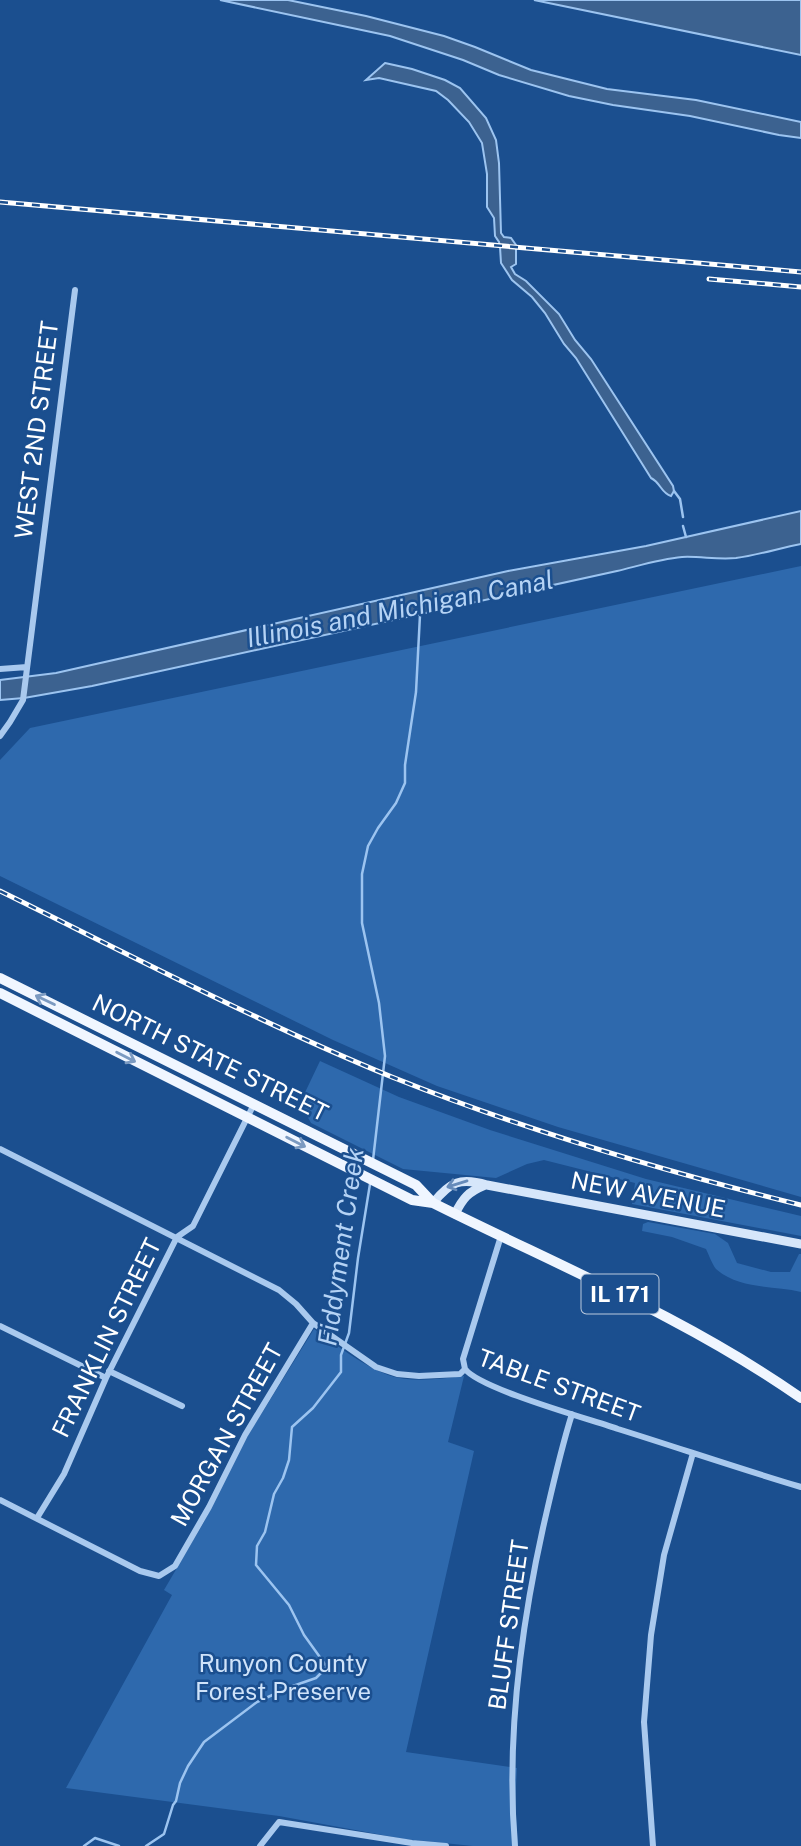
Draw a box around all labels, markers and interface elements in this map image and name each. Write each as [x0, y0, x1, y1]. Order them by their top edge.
street label: WEST 2ND STREET [9, 319, 63, 540]
water label: Illinois and Michigan Canal [244, 564, 556, 654]
street label: NORTH STATE STREET [88, 988, 333, 1126]
one-way arrow [35, 993, 56, 1006]
one-way arrow [116, 1051, 136, 1065]
one-way arrow [285, 1135, 306, 1149]
water label: Fiddyment Creek [311, 1146, 370, 1348]
street label: NEW AVENUE [568, 1165, 728, 1223]
one-way arrow [446, 1179, 468, 1192]
street label: FRANKLIN STREET [46, 1234, 166, 1441]
road number: IL 171 [582, 1274, 658, 1314]
street label: MORGAN STREET [164, 1338, 288, 1531]
street label: TABLE STREET [474, 1343, 644, 1427]
street label: BLUFF STREET [482, 1538, 534, 1712]
park label: Runyon County Forest Preserve [195, 1649, 371, 1705]

